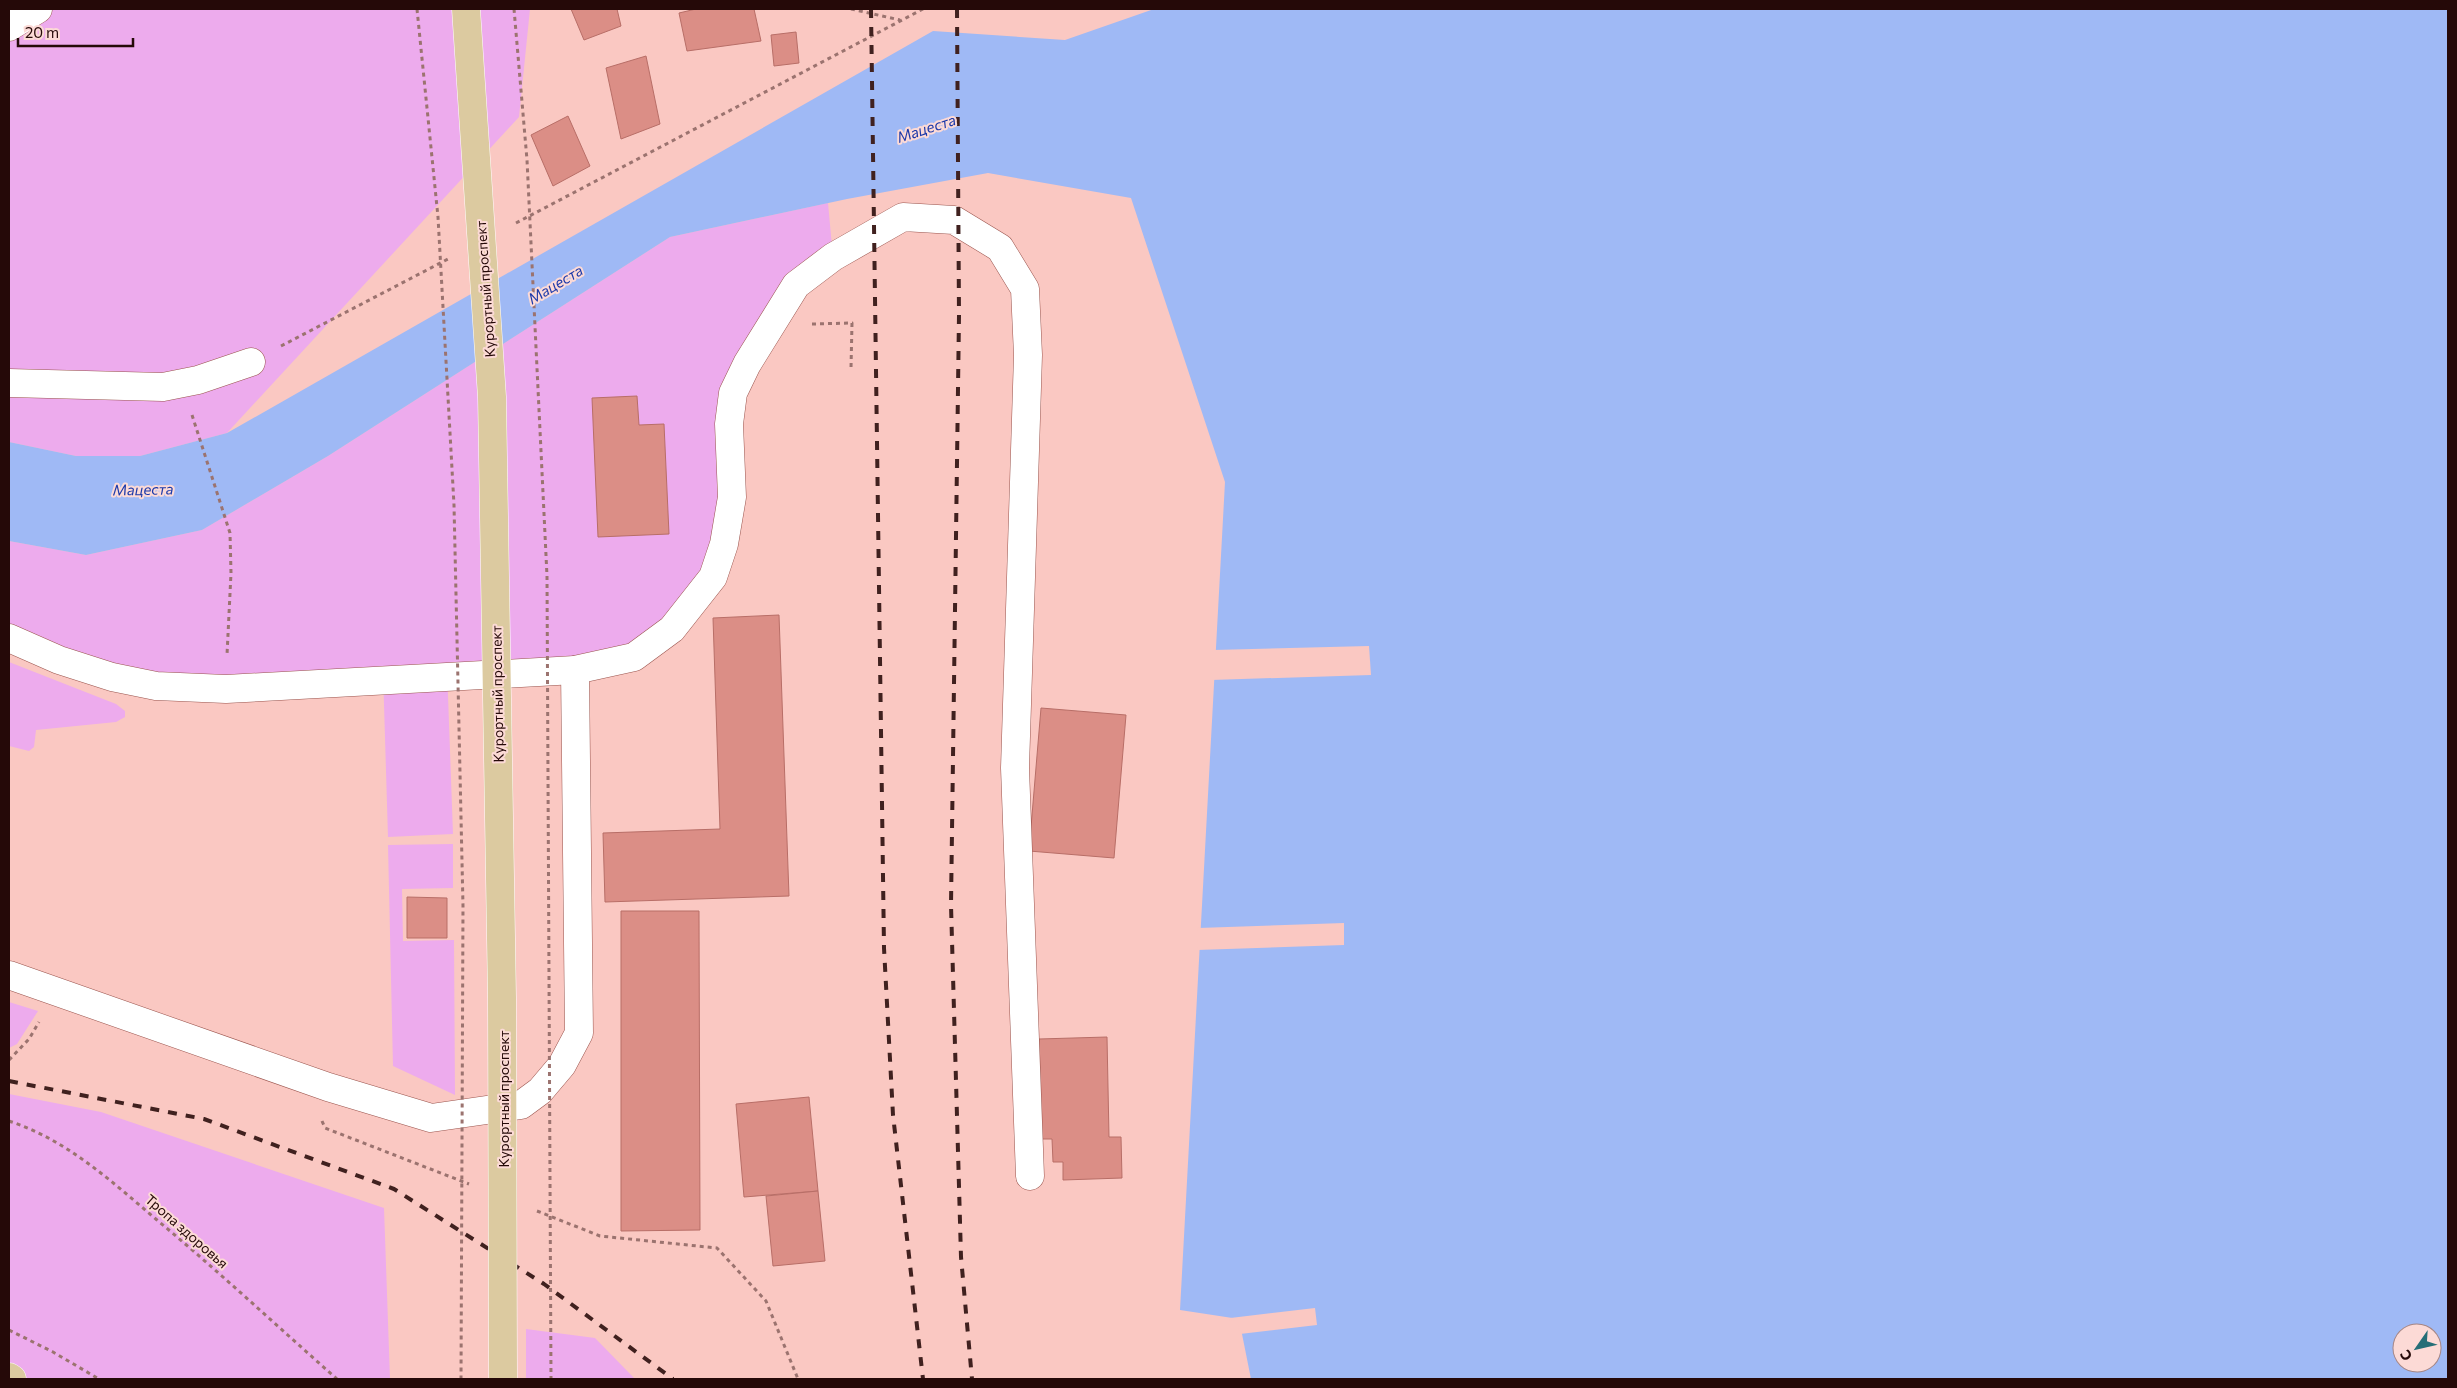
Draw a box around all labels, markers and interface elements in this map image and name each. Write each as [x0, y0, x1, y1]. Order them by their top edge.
scale bar [18, 15, 132, 47]
text: 20 m [25, 23, 59, 41]
water label: Мацеста [894, 110, 958, 146]
street label: Курортный проспект [472, 220, 498, 358]
water label: Мацеста [524, 260, 586, 307]
water label: Мацеста [112, 479, 174, 499]
street label: Курортный проспект [487, 625, 507, 763]
street label: Курортный проспект [495, 1030, 512, 1168]
street label: Тропа здоровья [142, 1190, 232, 1272]
north arrow [2392, 1323, 2442, 1373]
text: С [2396, 1347, 2416, 1364]

